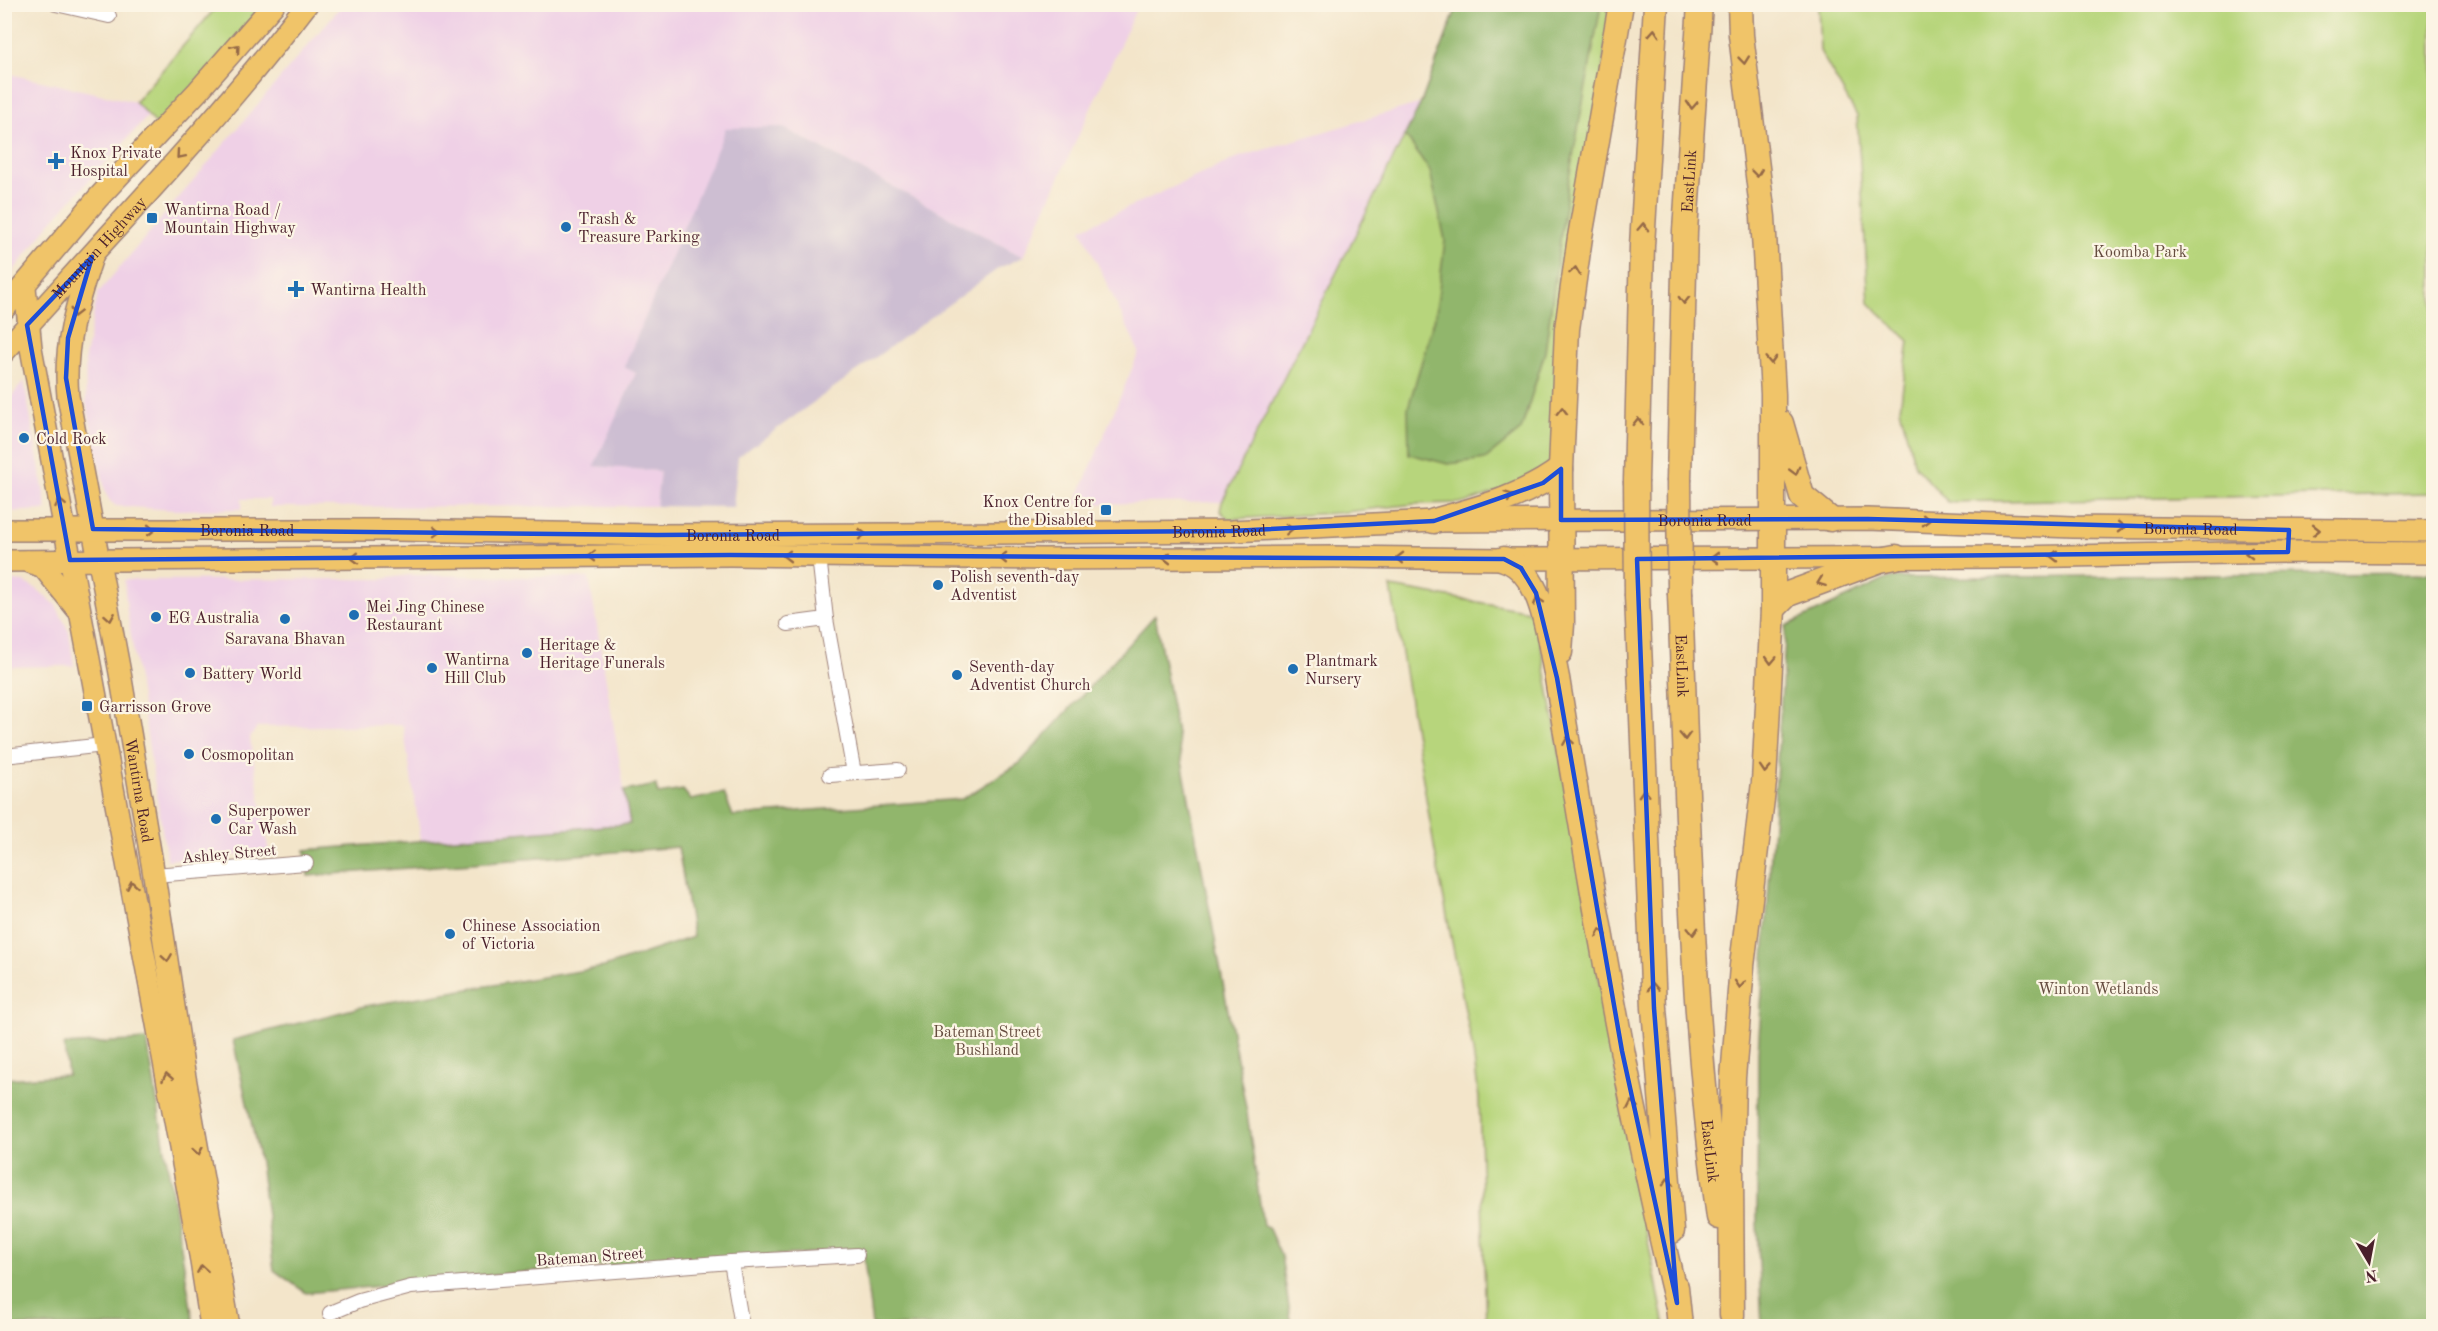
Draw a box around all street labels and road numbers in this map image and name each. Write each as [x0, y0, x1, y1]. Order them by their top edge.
street label: EastLink [1680, 149, 1700, 214]
street label: Mountain Highway [50, 194, 151, 303]
street label: Boronia Road [1657, 514, 1752, 530]
street label: Boronia Road [2143, 522, 2238, 539]
street label: Boronia Road [1172, 523, 1267, 542]
street label: Boronia Road [200, 524, 294, 540]
street label: Boronia Road [686, 528, 780, 545]
street label: EastLink [1671, 634, 1690, 698]
street label: Wantirna Road [121, 737, 154, 844]
street label: Ashley Street [181, 843, 278, 867]
street label: EastLink [1697, 1119, 1720, 1184]
street label: Bateman Street [536, 1246, 645, 1270]

